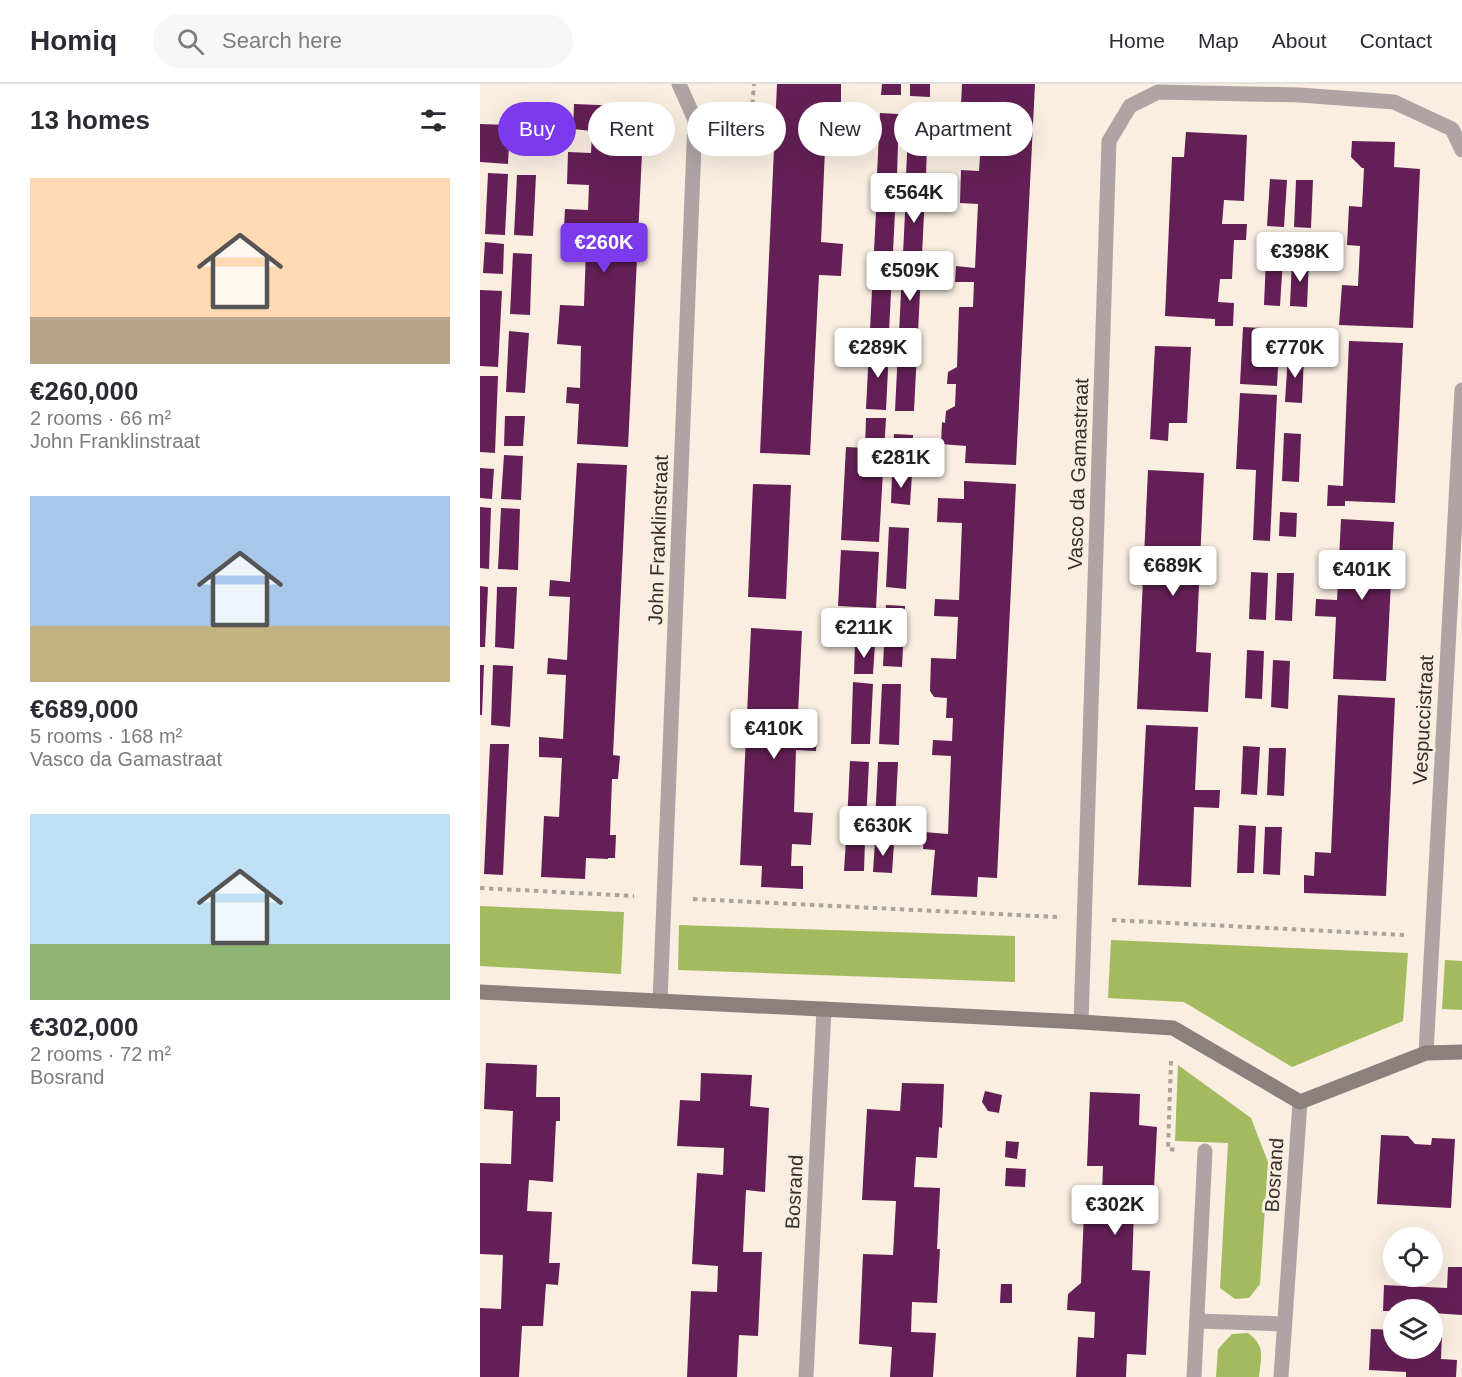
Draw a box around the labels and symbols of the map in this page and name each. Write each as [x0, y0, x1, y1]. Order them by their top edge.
pin: €564K [872, 173, 956, 224]
pin: €260K [562, 223, 646, 274]
pin: €398K [1258, 232, 1342, 283]
pin: €509K [868, 251, 952, 302]
pin: €289K [836, 328, 920, 379]
pin: €770K [1253, 328, 1337, 379]
street label: Vasco da Gamastraat [1064, 377, 1092, 570]
pin: €281K [859, 438, 943, 489]
street label: John Franklinstraat [644, 454, 672, 625]
pin: €689K [1131, 546, 1215, 597]
pin: €401K [1320, 550, 1404, 601]
pin: €211K [822, 608, 906, 659]
street label: Vespuccistraat [1409, 654, 1437, 786]
pin: €410K [732, 709, 816, 760]
pin: €630K [841, 806, 925, 857]
street label: Bosrand [1260, 1137, 1288, 1213]
street label: Bosrand [781, 1154, 807, 1230]
pin: €302K [1073, 1185, 1157, 1236]

